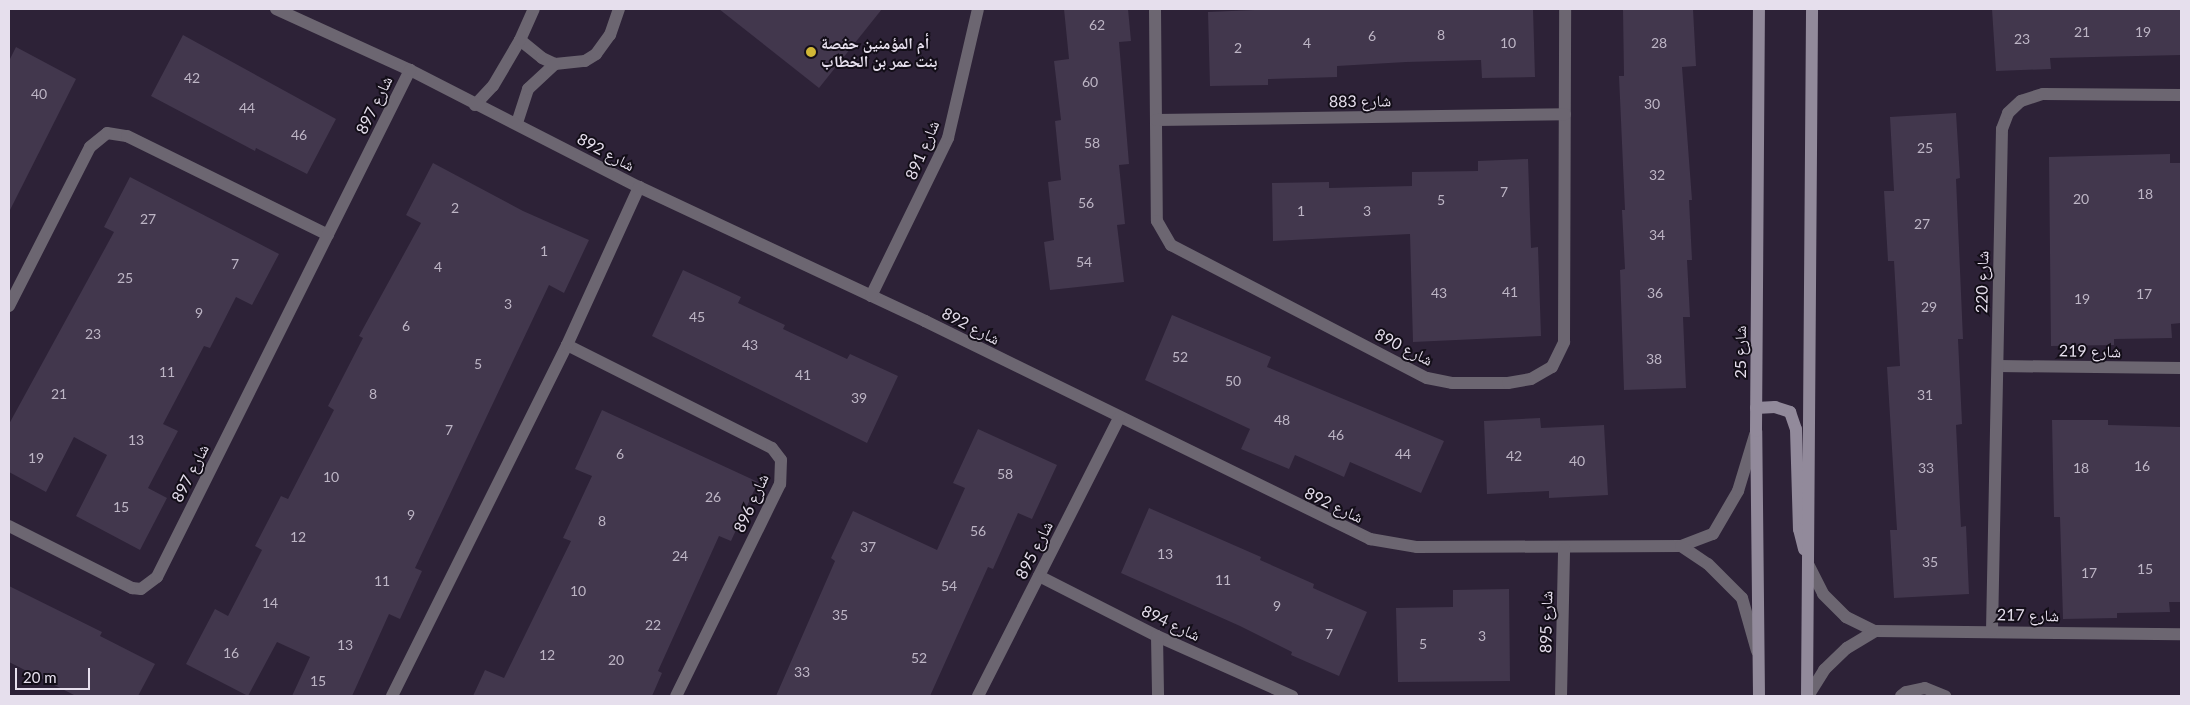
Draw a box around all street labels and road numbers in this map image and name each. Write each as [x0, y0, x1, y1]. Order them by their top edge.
street label: شارع 897 [352, 73, 396, 137]
street label: شارع 883 [1329, 91, 1391, 111]
street label: شارع 891 [901, 118, 943, 182]
street label: شارع 892 [574, 129, 638, 175]
street label: شارع 220 [1972, 251, 1992, 313]
street label: شارع 892 [939, 303, 1003, 349]
street label: شارع 890 [1372, 324, 1436, 370]
street label: شارع 25 [1730, 325, 1750, 379]
street label: شارع 219 [2059, 341, 2121, 361]
street label: شارع 897 [167, 441, 213, 505]
street label: شارع 896 [730, 471, 772, 535]
street label: شارع 892 [1302, 483, 1366, 527]
street label: شارع 895 [1011, 518, 1057, 582]
street label: شارع 895 [1536, 591, 1556, 653]
street label: شارع 894 [1139, 601, 1203, 645]
street label: شارع 217 [1997, 605, 2059, 625]

